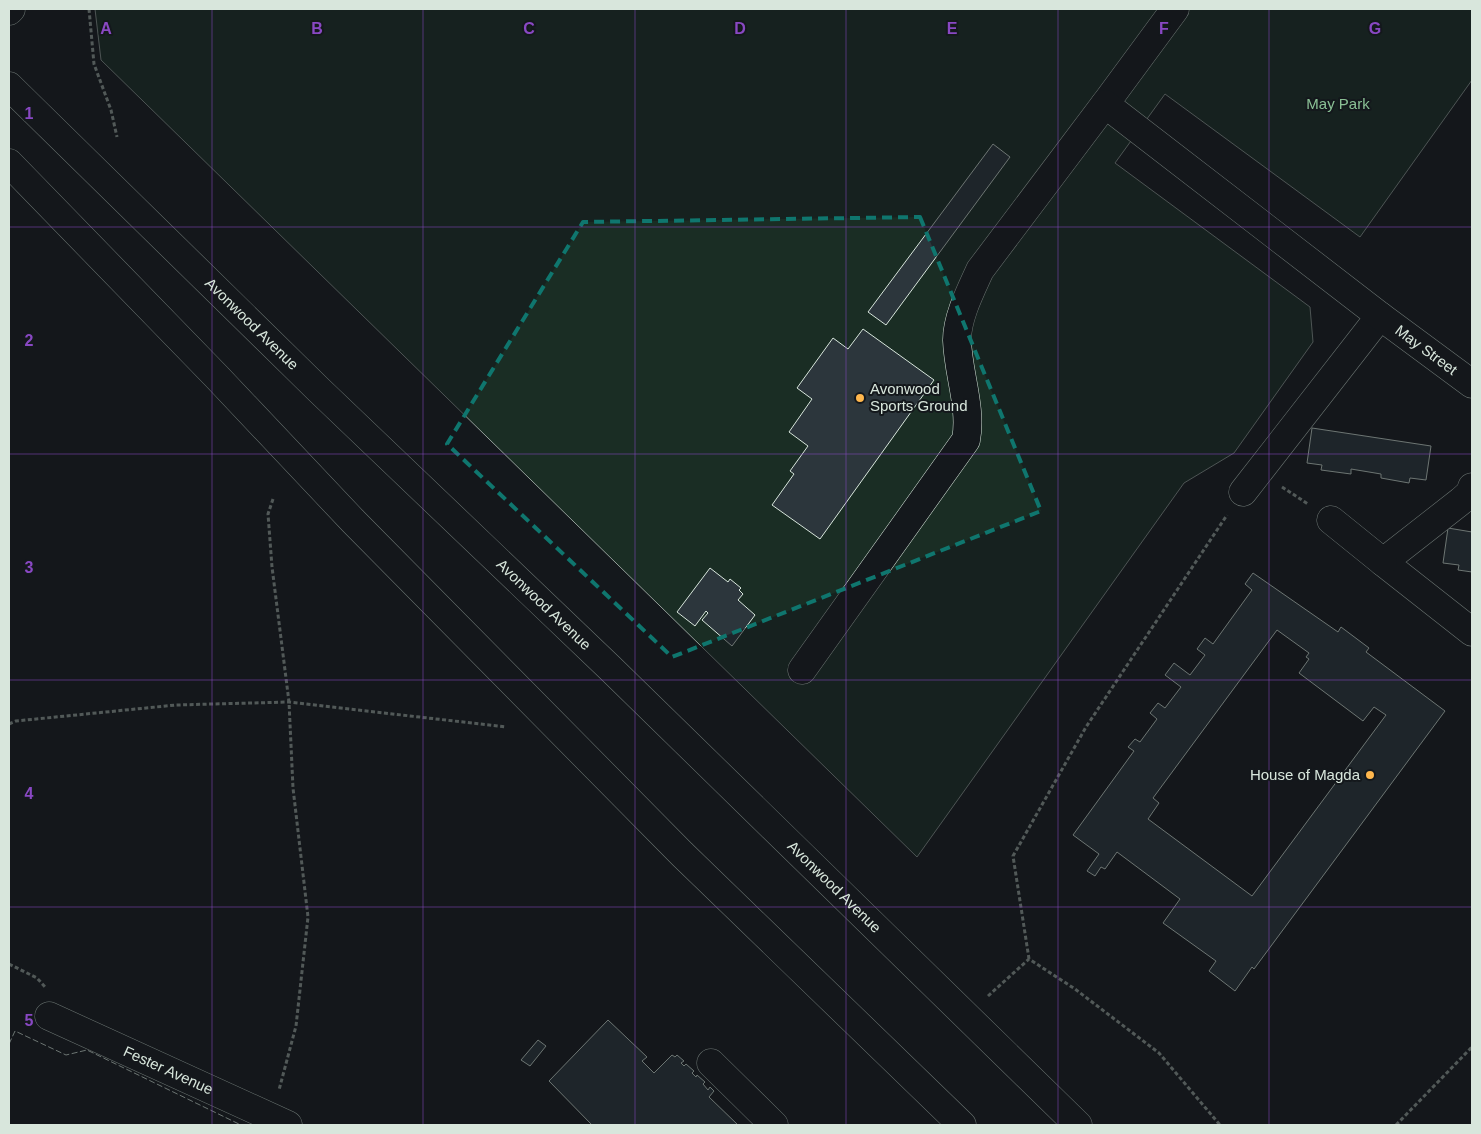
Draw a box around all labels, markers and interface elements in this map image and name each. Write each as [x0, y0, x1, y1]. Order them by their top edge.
text: A [100, 20, 112, 37]
text: B [311, 20, 323, 37]
text: C [523, 20, 535, 37]
text: D [734, 20, 746, 37]
text: E [947, 20, 958, 37]
text: F [1159, 20, 1169, 37]
text: G [1369, 20, 1381, 37]
park label: May Park [1306, 95, 1370, 112]
text: 1 [25, 105, 34, 122]
street label: Avonwood Avenue [202, 274, 302, 373]
street label: May Street [1392, 321, 1461, 379]
text: 2 [25, 332, 34, 349]
place label: Avonwood Sports Ground [870, 380, 968, 414]
marker: Avonwood Sports Ground [854, 392, 866, 404]
street label: Avonwood Avenue [493, 555, 595, 653]
text: 3 [25, 559, 34, 576]
place label: House of Magda [1250, 766, 1361, 783]
marker: House of Magda [1364, 769, 1376, 781]
text: 4 [25, 785, 34, 802]
street label: Avonwood Avenue [784, 837, 885, 936]
text: 5 [25, 1012, 34, 1029]
street label: Fester Avenue [121, 1042, 216, 1098]

